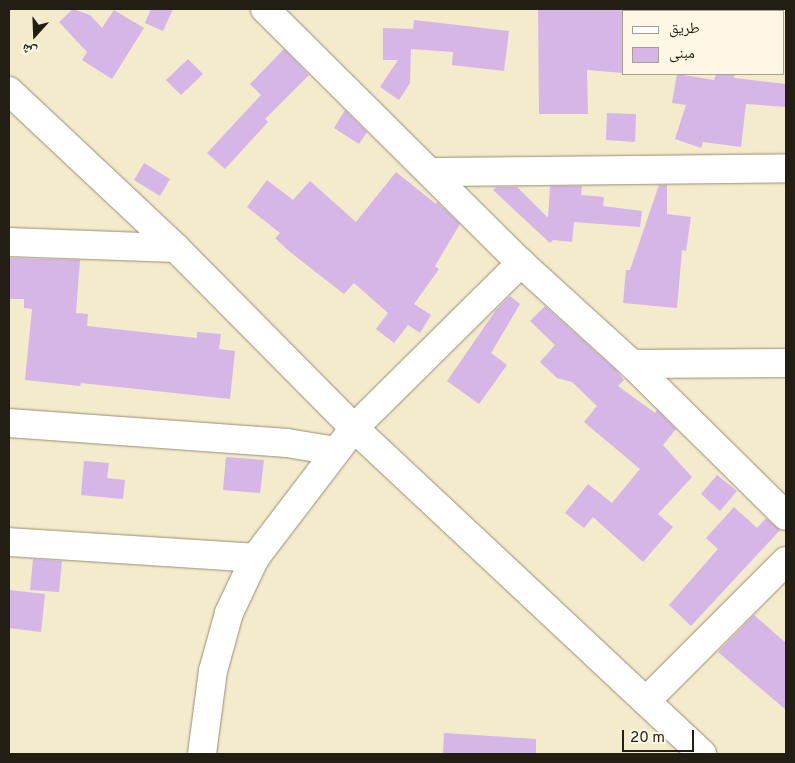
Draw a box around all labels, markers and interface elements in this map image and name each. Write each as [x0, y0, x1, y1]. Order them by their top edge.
north arrow [10, 10, 60, 60]
legend [622, 10, 785, 75]
text: طريق [669, 20, 700, 39]
text: ش [20, 39, 40, 60]
text: مبنى [669, 45, 695, 64]
scale bar [625, 720, 698, 752]
text: 20 m [630, 729, 665, 748]

